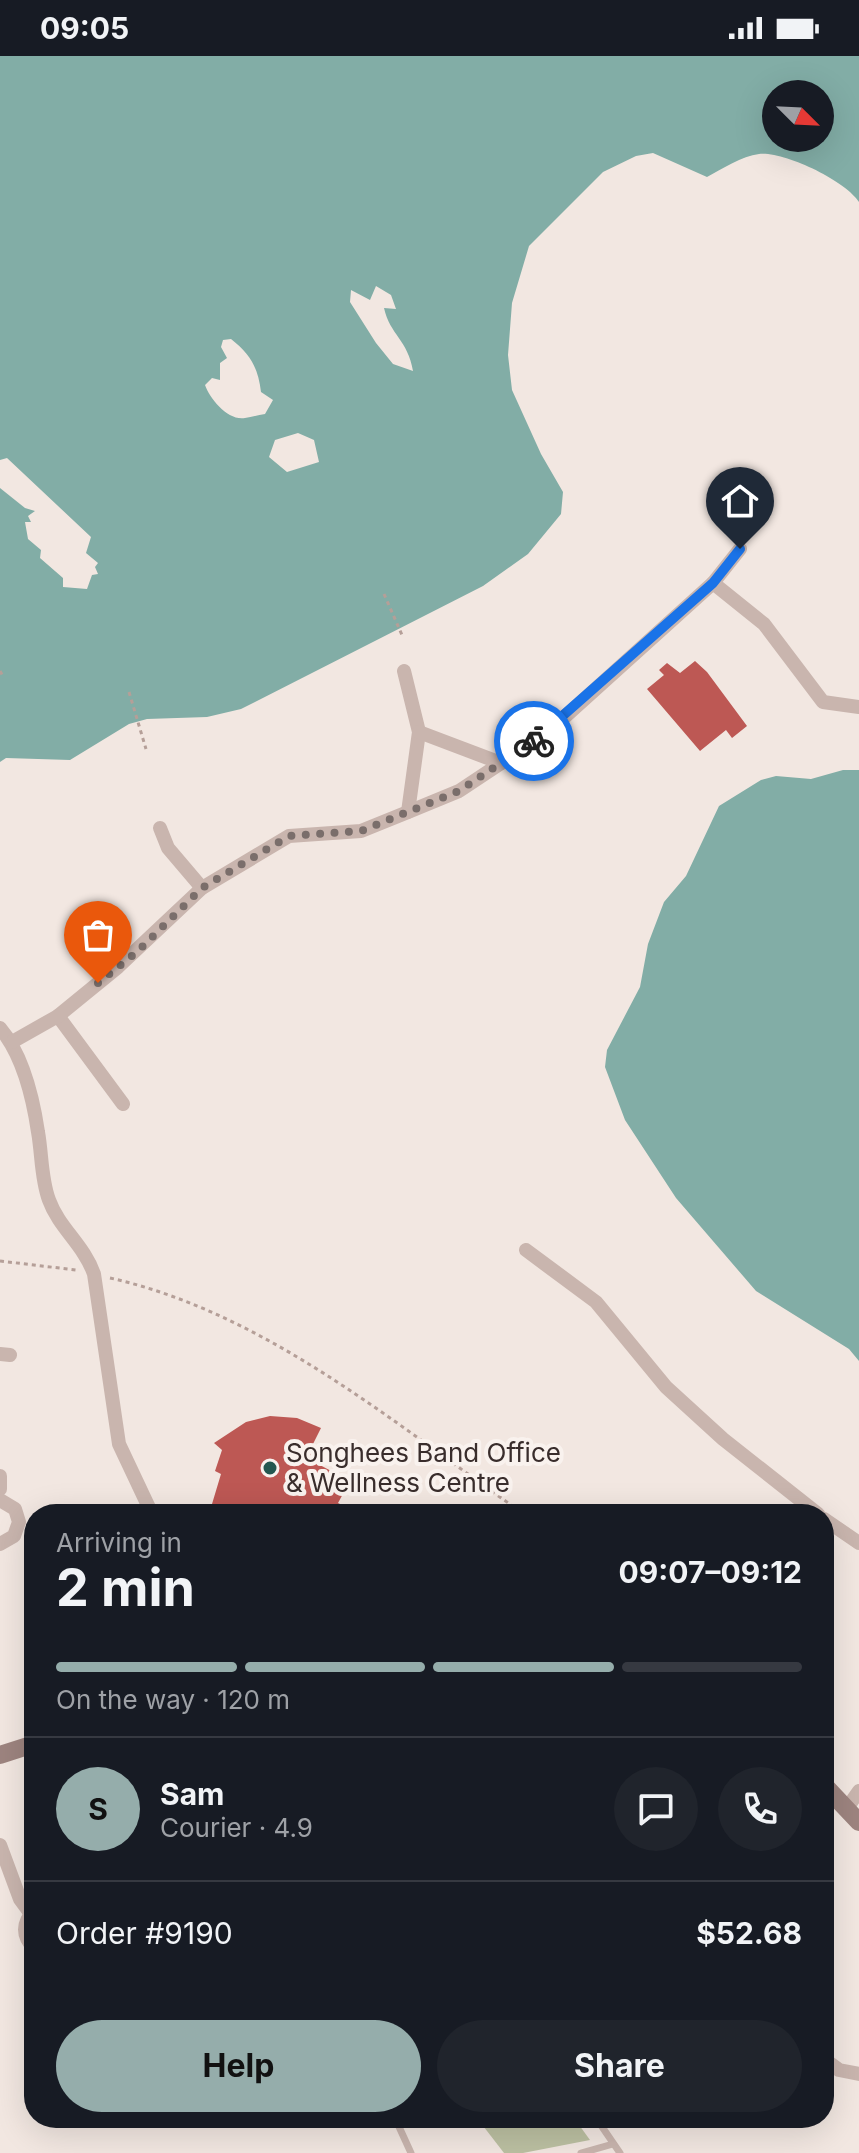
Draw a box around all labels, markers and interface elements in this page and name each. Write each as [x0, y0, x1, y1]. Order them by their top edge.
text: 09:05 [40, 10, 129, 46]
north arrow [762, 80, 834, 152]
map controls [762, 80, 834, 152]
pin [706, 467, 774, 549]
icon: home [718, 479, 762, 523]
courier [494, 701, 574, 781]
icon: bike [512, 719, 556, 763]
pin [64, 901, 132, 983]
icon: bag [76, 913, 120, 957]
place label: Songhees Band Office & Wellness Centre [286, 1437, 561, 1498]
marker: Songhees Band Office & Wellness Centre [261, 1459, 279, 1477]
text: Arriving in [56, 1527, 182, 1558]
text: 09:07–09:12 [619, 1554, 802, 1590]
text: 2 min [56, 1556, 195, 1619]
text: On the way · 120 m [56, 1684, 290, 1715]
button: chat [614, 1767, 698, 1851]
button: phone [718, 1767, 802, 1851]
text: Sam [160, 1776, 224, 1812]
text: S [88, 1791, 108, 1827]
text: Courier · 4.9 [160, 1812, 313, 1843]
text: Order #9190 [56, 1915, 233, 1951]
text: $52.68 [696, 1915, 802, 1951]
button: Help [56, 2020, 421, 2112]
button: Share [437, 2020, 802, 2112]

